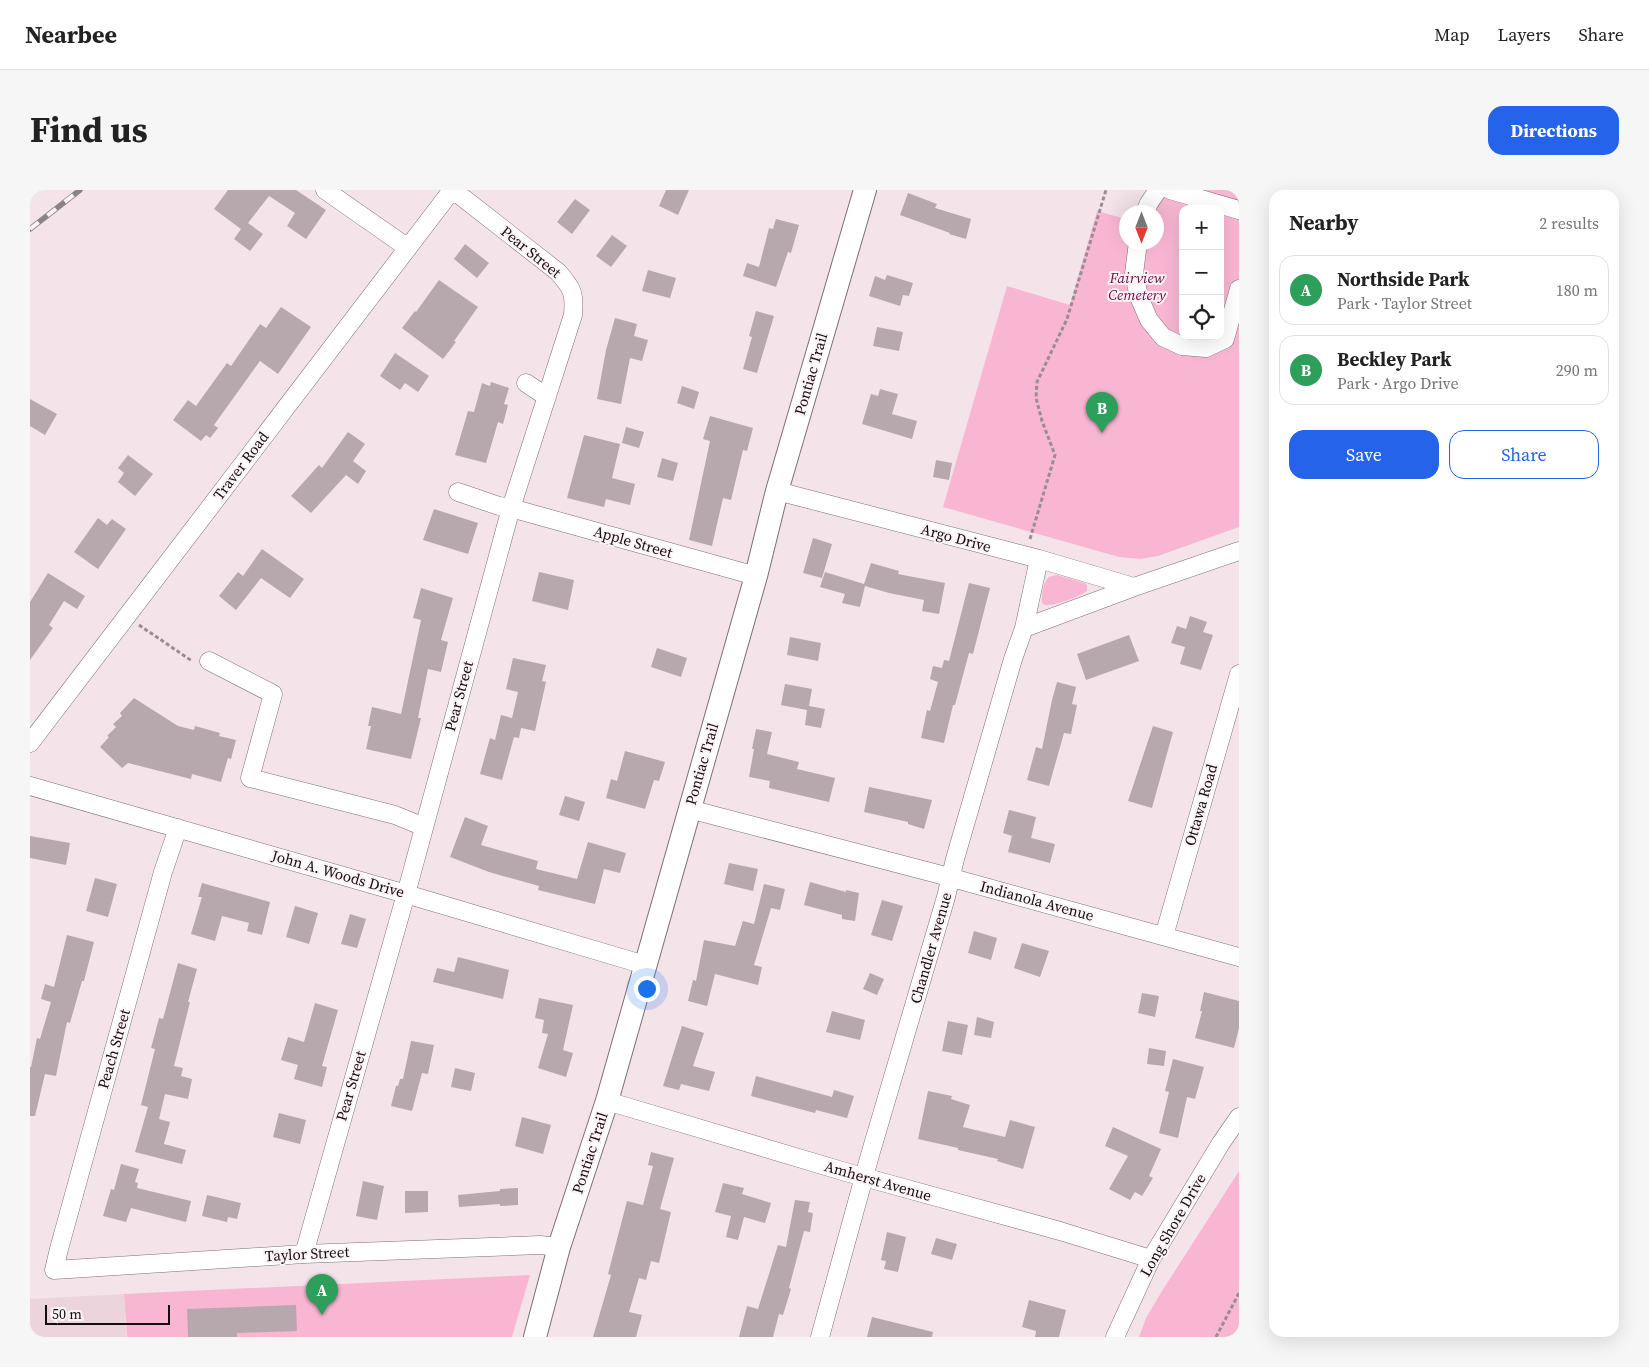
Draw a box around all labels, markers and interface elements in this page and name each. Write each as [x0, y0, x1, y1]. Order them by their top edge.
text: Nearbee [25, 18, 117, 51]
text: Map [1434, 22, 1469, 47]
text: Layers [1497, 22, 1550, 47]
text: Share [1578, 22, 1624, 47]
text: Find us [30, 106, 148, 154]
button: Directions [1488, 106, 1619, 155]
north arrow [1119, 205, 1164, 250]
map controls [1179, 205, 1224, 340]
button: + [1179, 205, 1224, 250]
text: Nearby [1289, 208, 1359, 237]
text: 2 results [1539, 212, 1599, 234]
street label: Pear Street [497, 221, 566, 283]
button: − [1179, 250, 1224, 295]
text: Northside Park [1337, 266, 1469, 292]
park label: Fairview Cemetery [1108, 267, 1167, 305]
text: A [1301, 279, 1311, 301]
text: 180 m [1556, 279, 1598, 301]
text: Park · Taylor Street [1337, 292, 1472, 314]
button: locate [1179, 295, 1224, 340]
street label: Pontiac Trail [789, 330, 832, 417]
text: Beckley Park [1337, 346, 1451, 372]
text: B [1301, 359, 1311, 381]
text: 290 m [1556, 359, 1598, 381]
text: Park · Argo Drive [1337, 372, 1459, 394]
pin: B [1086, 392, 1118, 433]
street label: Traver Road [208, 427, 274, 504]
button: Save [1289, 430, 1439, 479]
button: Share [1449, 430, 1599, 479]
street label: Argo Drive [919, 518, 994, 557]
street label: Apple Street [591, 520, 675, 563]
street label: Pear Street [439, 658, 478, 733]
street label: Pontiac Trail [680, 720, 723, 807]
street label: Ottawa Road [1179, 761, 1222, 848]
street label: John A. Woods Drive [268, 844, 407, 903]
street label: Indianola Avenue [978, 875, 1097, 926]
street label: Chandler Avenue [905, 889, 957, 1006]
your location [634, 976, 660, 1002]
street label: Peach Street [92, 1006, 135, 1091]
street label: Pear Street [330, 1048, 371, 1123]
street label: Pontiac Trail [566, 1109, 613, 1196]
street label: Amherst Avenue [822, 1155, 934, 1206]
street label: Long Shore Drive [1135, 1169, 1211, 1280]
street label: Taylor Street [264, 1241, 350, 1266]
pin: A [306, 1274, 338, 1315]
scale bar [45, 1302, 170, 1325]
text: 50 m [52, 1304, 82, 1324]

